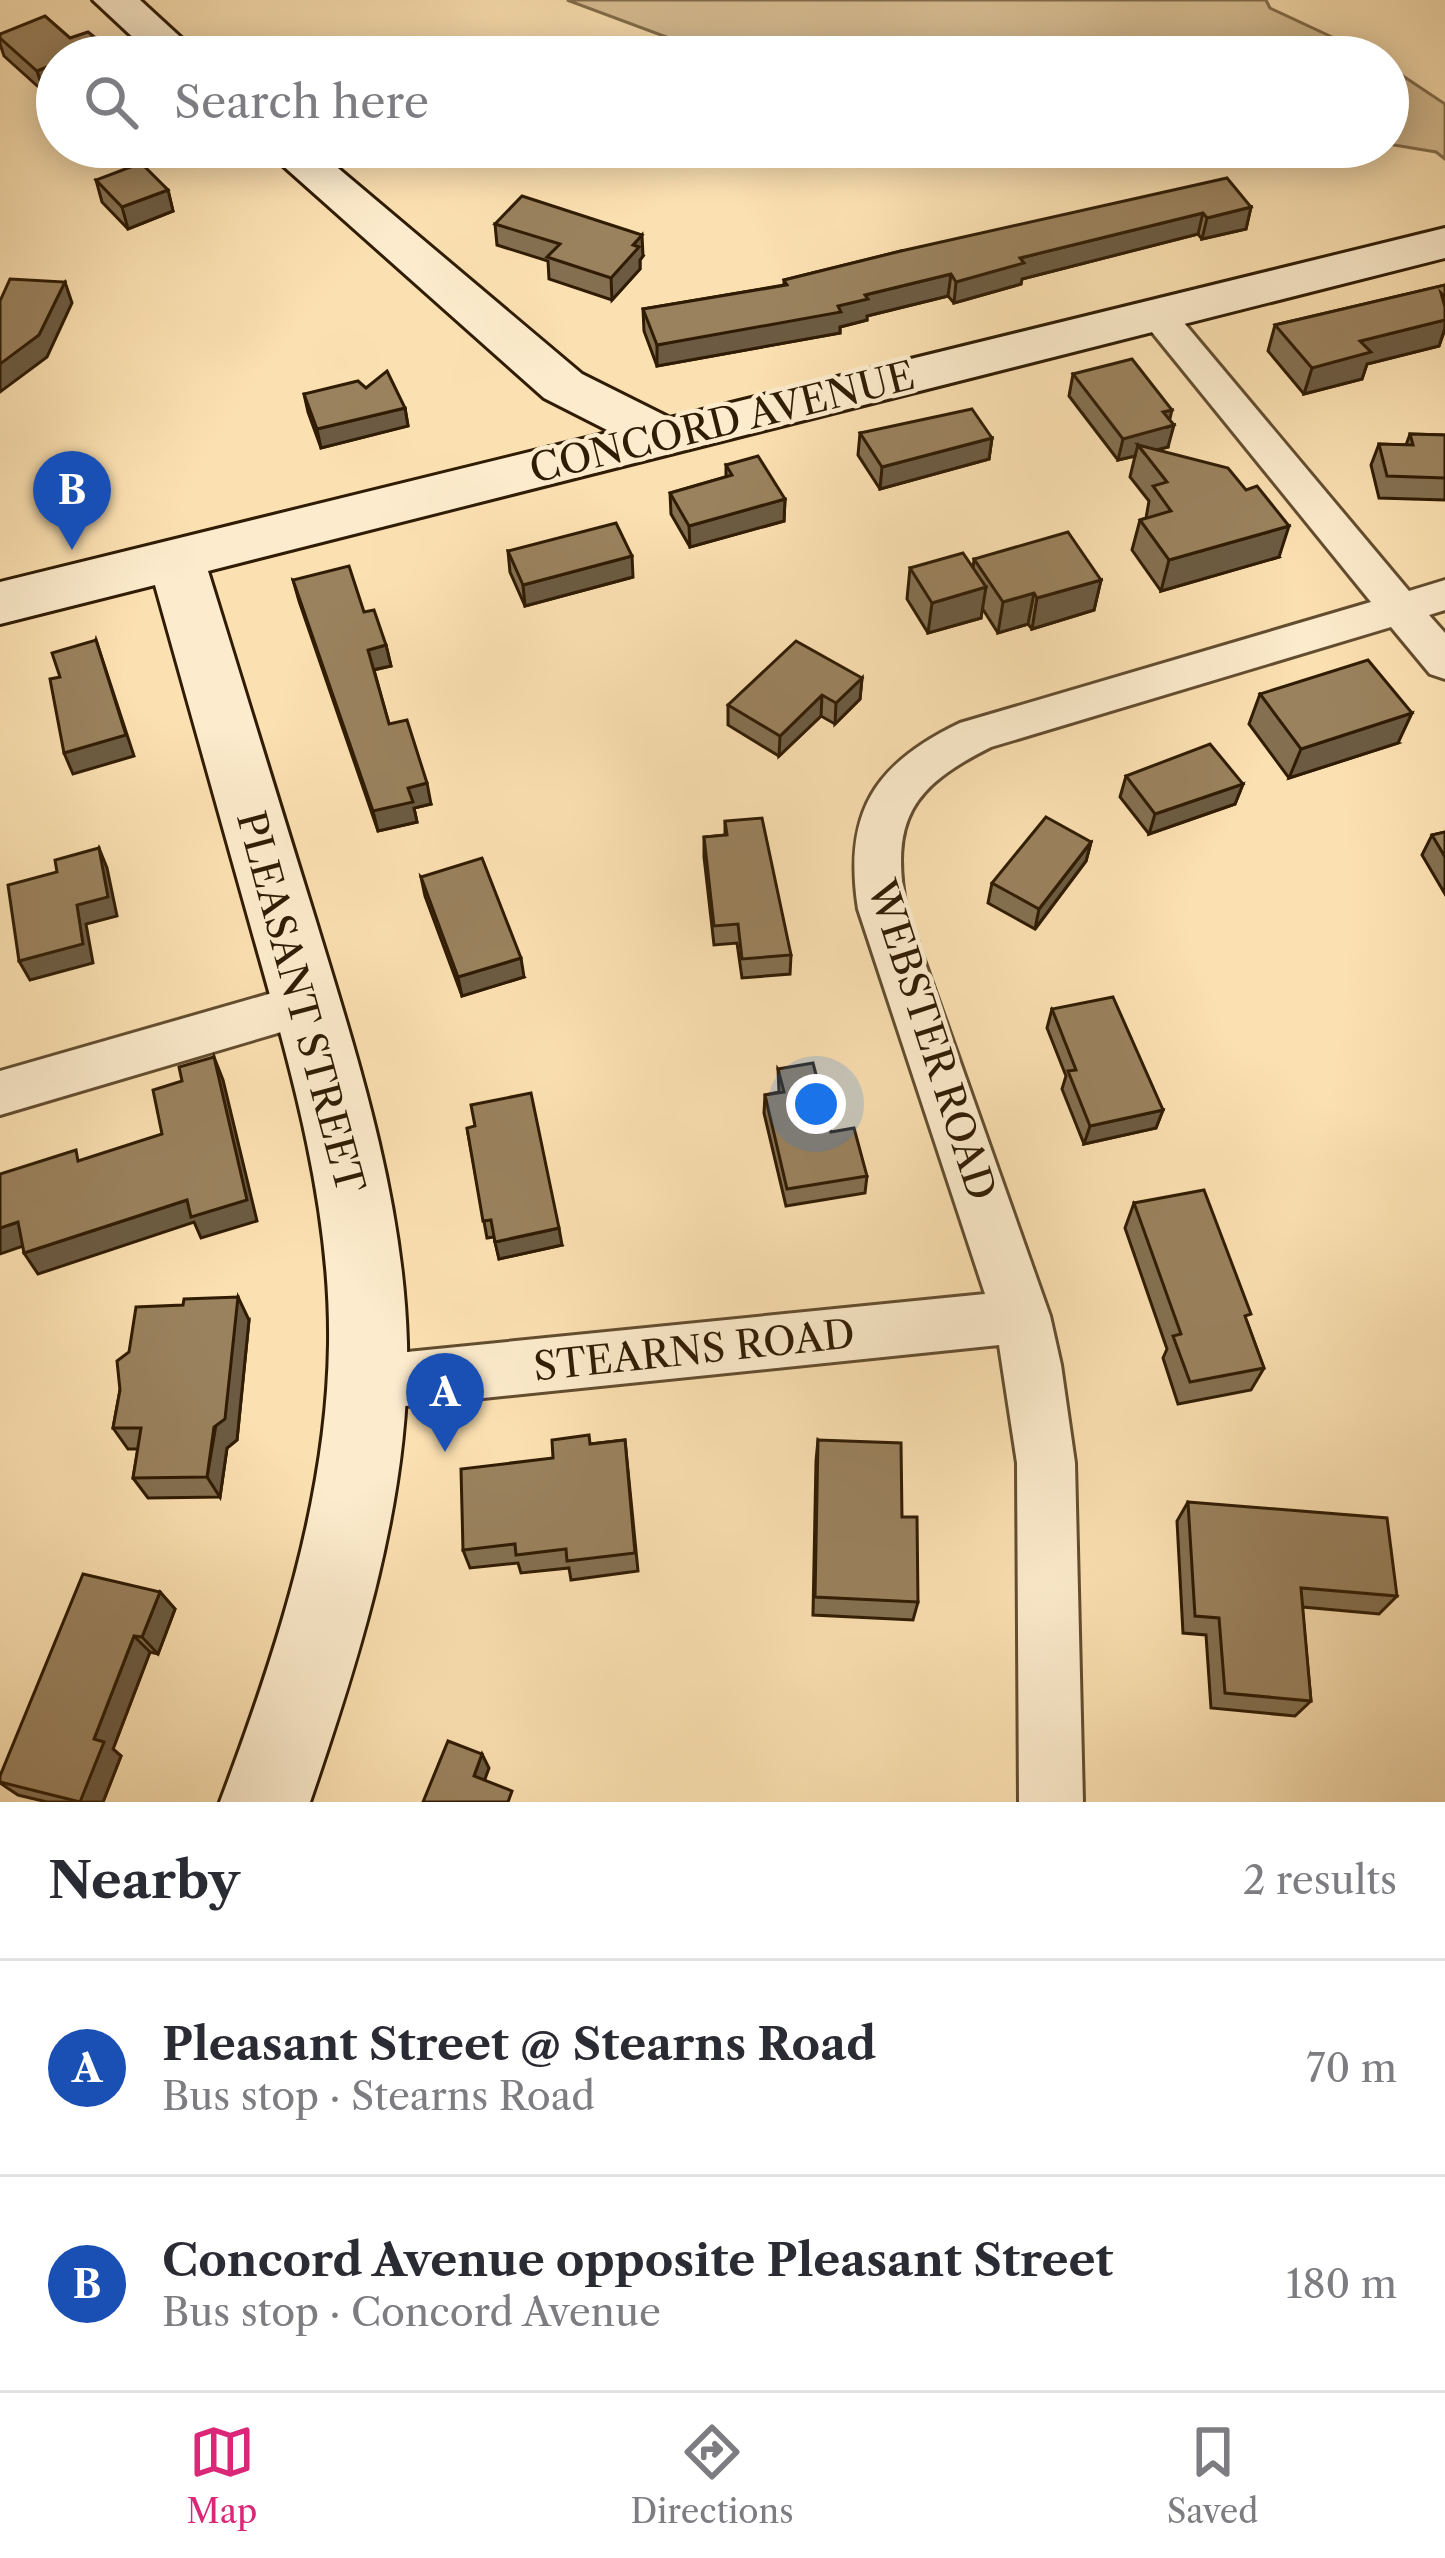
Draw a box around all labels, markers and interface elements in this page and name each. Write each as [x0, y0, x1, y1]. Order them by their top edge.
search box [36, 36, 1409, 168]
icon: search [78, 69, 144, 135]
text: Search here [174, 74, 429, 130]
street label: CONCORD AVENUE [525, 351, 919, 493]
pin: B [33, 451, 111, 550]
street label: PLEASANT STREET [227, 806, 375, 1198]
street label: WEBSTER ROAD [857, 873, 1006, 1206]
your location [786, 1074, 846, 1134]
street label: STEARNS ROAD [531, 1309, 857, 1391]
pin: A [406, 1353, 484, 1452]
text: Nearby [48, 1849, 240, 1911]
text: 2 results [1243, 1856, 1397, 1904]
text: Pleasant Street @ Stearns Road [162, 2016, 876, 2072]
text: A [72, 2044, 102, 2092]
text: 70 m [1306, 2044, 1397, 2092]
text: Bus stop · Stearns Road [162, 2072, 595, 2120]
text: Concord Avenue opposite Pleasant Street [162, 2232, 1113, 2288]
text: B [73, 2260, 102, 2308]
text: 180 m [1286, 2260, 1397, 2308]
text: Bus stop · Concord Avenue [162, 2288, 661, 2336]
tab: Map [187, 2419, 257, 2532]
tab: Directions [631, 2419, 794, 2532]
tab: Saved [1167, 2419, 1258, 2532]

